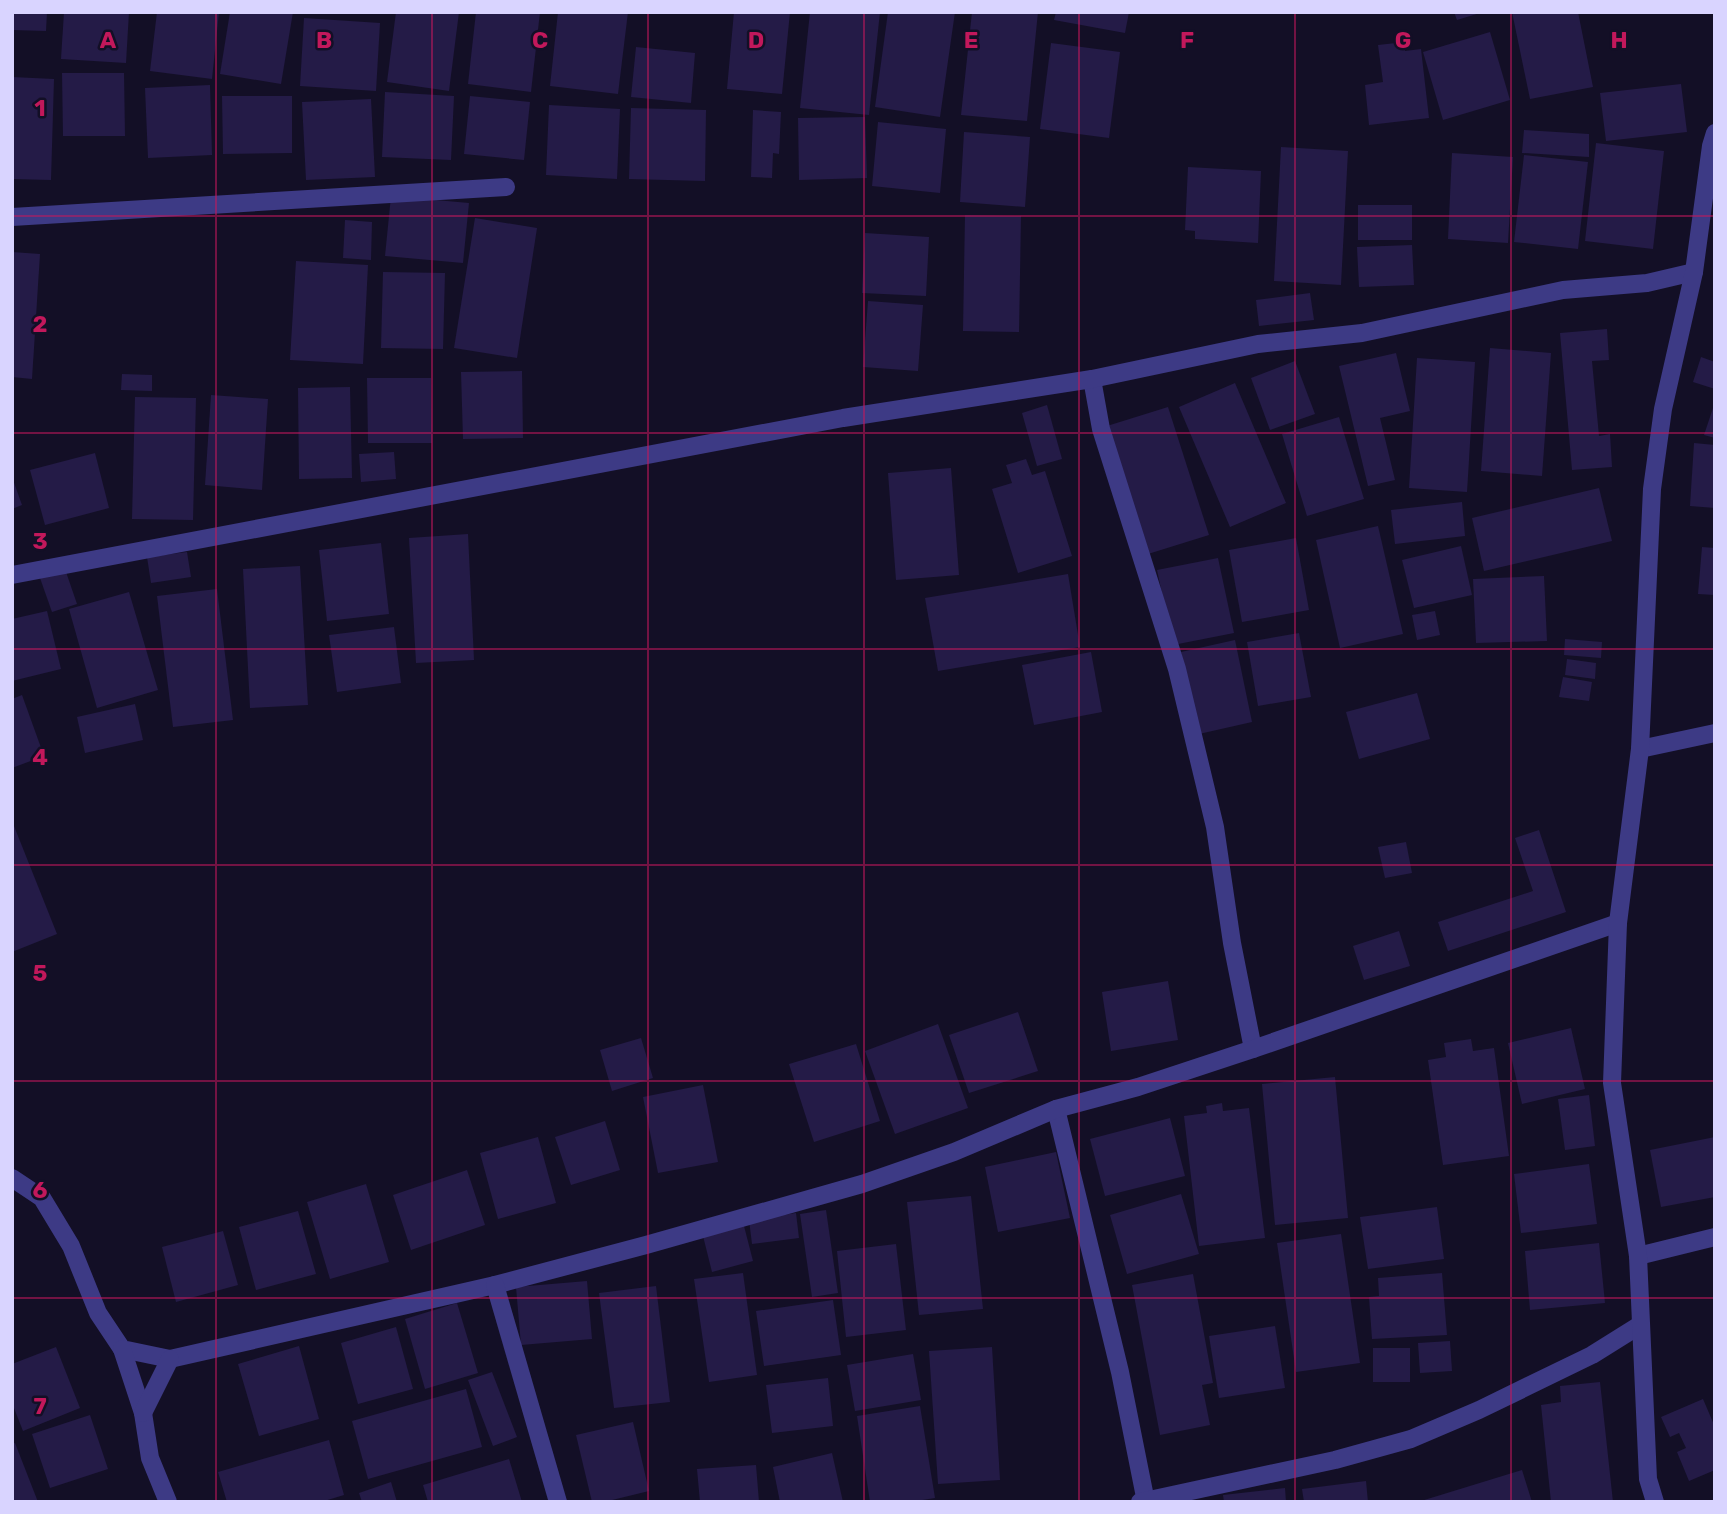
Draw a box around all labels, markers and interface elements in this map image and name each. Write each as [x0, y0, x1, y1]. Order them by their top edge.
text: A [100, 26, 117, 54]
text: B [316, 26, 332, 54]
text: C [532, 26, 548, 54]
text: D [748, 26, 764, 54]
text: E [964, 26, 978, 54]
text: F [1180, 26, 1194, 54]
text: G [1395, 26, 1411, 54]
text: H [1610, 26, 1628, 54]
text: 1 [34, 94, 46, 122]
text: 2 [33, 310, 47, 338]
text: 3 [32, 527, 48, 555]
text: 4 [32, 743, 48, 771]
text: 5 [33, 959, 48, 987]
text: 6 [33, 1176, 48, 1204]
text: 7 [33, 1392, 47, 1420]

